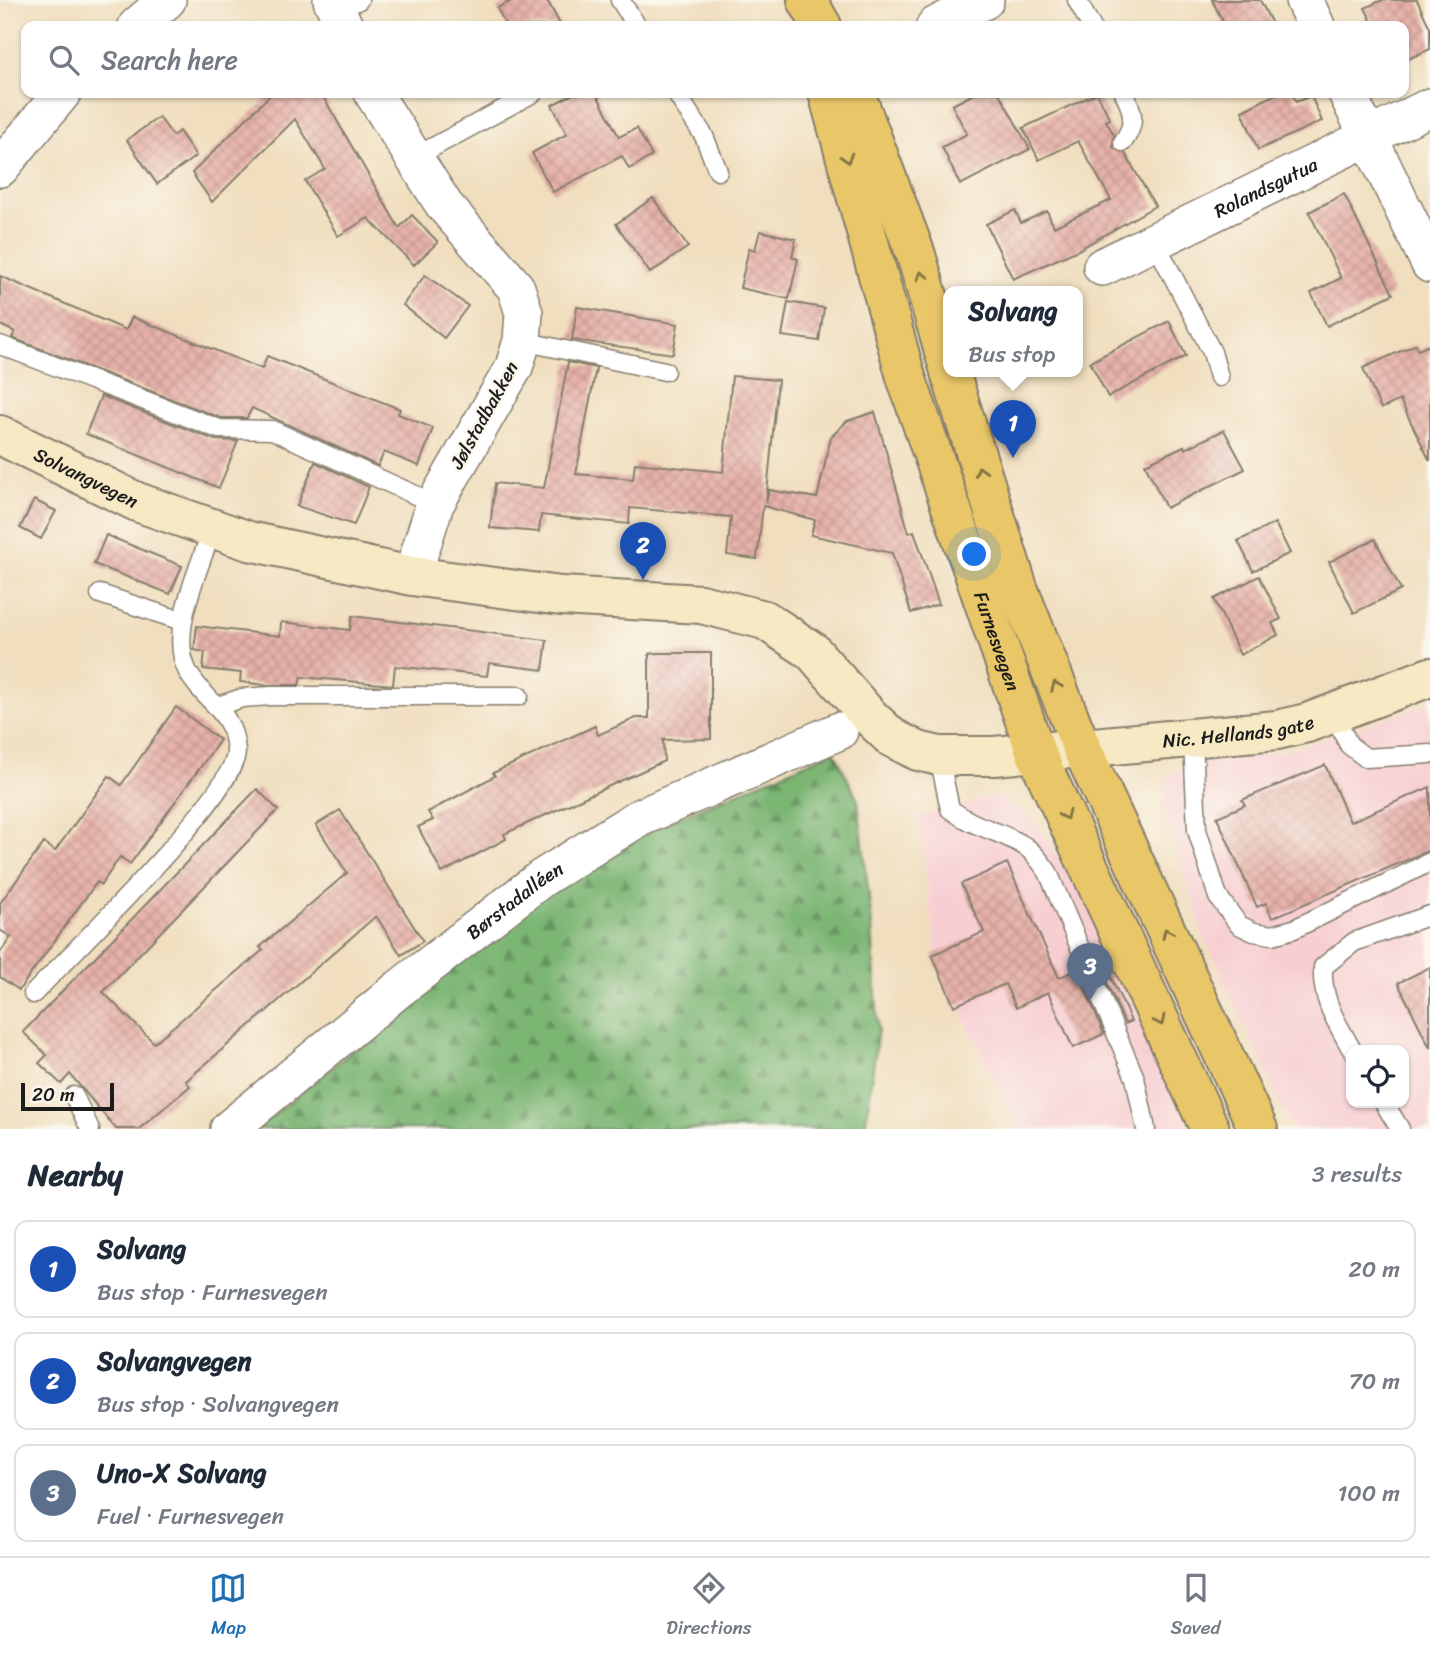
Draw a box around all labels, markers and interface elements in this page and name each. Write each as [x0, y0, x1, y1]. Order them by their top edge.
search box [21, 21, 1409, 98]
text: Search here [101, 37, 238, 83]
icon: search [45, 41, 83, 79]
street label: Rolandsgutua [1208, 148, 1324, 227]
one-way arrow [839, 152, 854, 164]
one-way arrow [916, 270, 931, 282]
popup [943, 286, 1083, 377]
text: Solvang [968, 288, 1058, 334]
text: Bus stop [968, 334, 1055, 375]
street label: Jølstadbakken [440, 355, 527, 476]
pin: 1 [990, 400, 1036, 458]
street label: Solvangvegen [28, 438, 144, 517]
one-way arrow [974, 466, 989, 478]
pin: 2 [620, 522, 666, 580]
your location [957, 537, 991, 571]
street label: Furnesvegen [965, 587, 1030, 696]
one-way arrow [1050, 680, 1064, 693]
street label: Nic. Hellands gate [1161, 705, 1319, 757]
one-way arrow [1057, 808, 1071, 820]
street label: Børstadalléen [459, 852, 570, 948]
one-way arrow [1161, 927, 1175, 940]
pin: 3 [1067, 943, 1113, 1001]
one-way arrow [1152, 1014, 1166, 1026]
map controls [1346, 1045, 1409, 1108]
button: locate [1346, 1045, 1409, 1108]
text: 20 m [32, 1078, 75, 1111]
scale bar [21, 1080, 114, 1112]
text: Nearby [28, 1148, 123, 1202]
text: 3 results [1312, 1154, 1402, 1195]
text: Solvang [97, 1226, 186, 1272]
text: 1 [48, 1249, 58, 1290]
text: 20 m [1349, 1249, 1400, 1290]
text: Bus stop · Furnesvegen [97, 1272, 328, 1313]
text: Solvangvegen [97, 1338, 251, 1384]
text: 2 [46, 1361, 60, 1402]
text: 70 m [1349, 1361, 1400, 1402]
text: Bus stop · Solvangvegen [97, 1384, 339, 1425]
text: Uno-X Solvang [97, 1450, 267, 1496]
text: 3 [47, 1473, 59, 1514]
text: 100 m [1337, 1473, 1400, 1514]
text: Fuel · Furnesvegen [97, 1496, 284, 1537]
tab: Map [209, 1569, 247, 1644]
tab: Directions [666, 1569, 752, 1644]
tab: Saved [1170, 1569, 1221, 1644]

